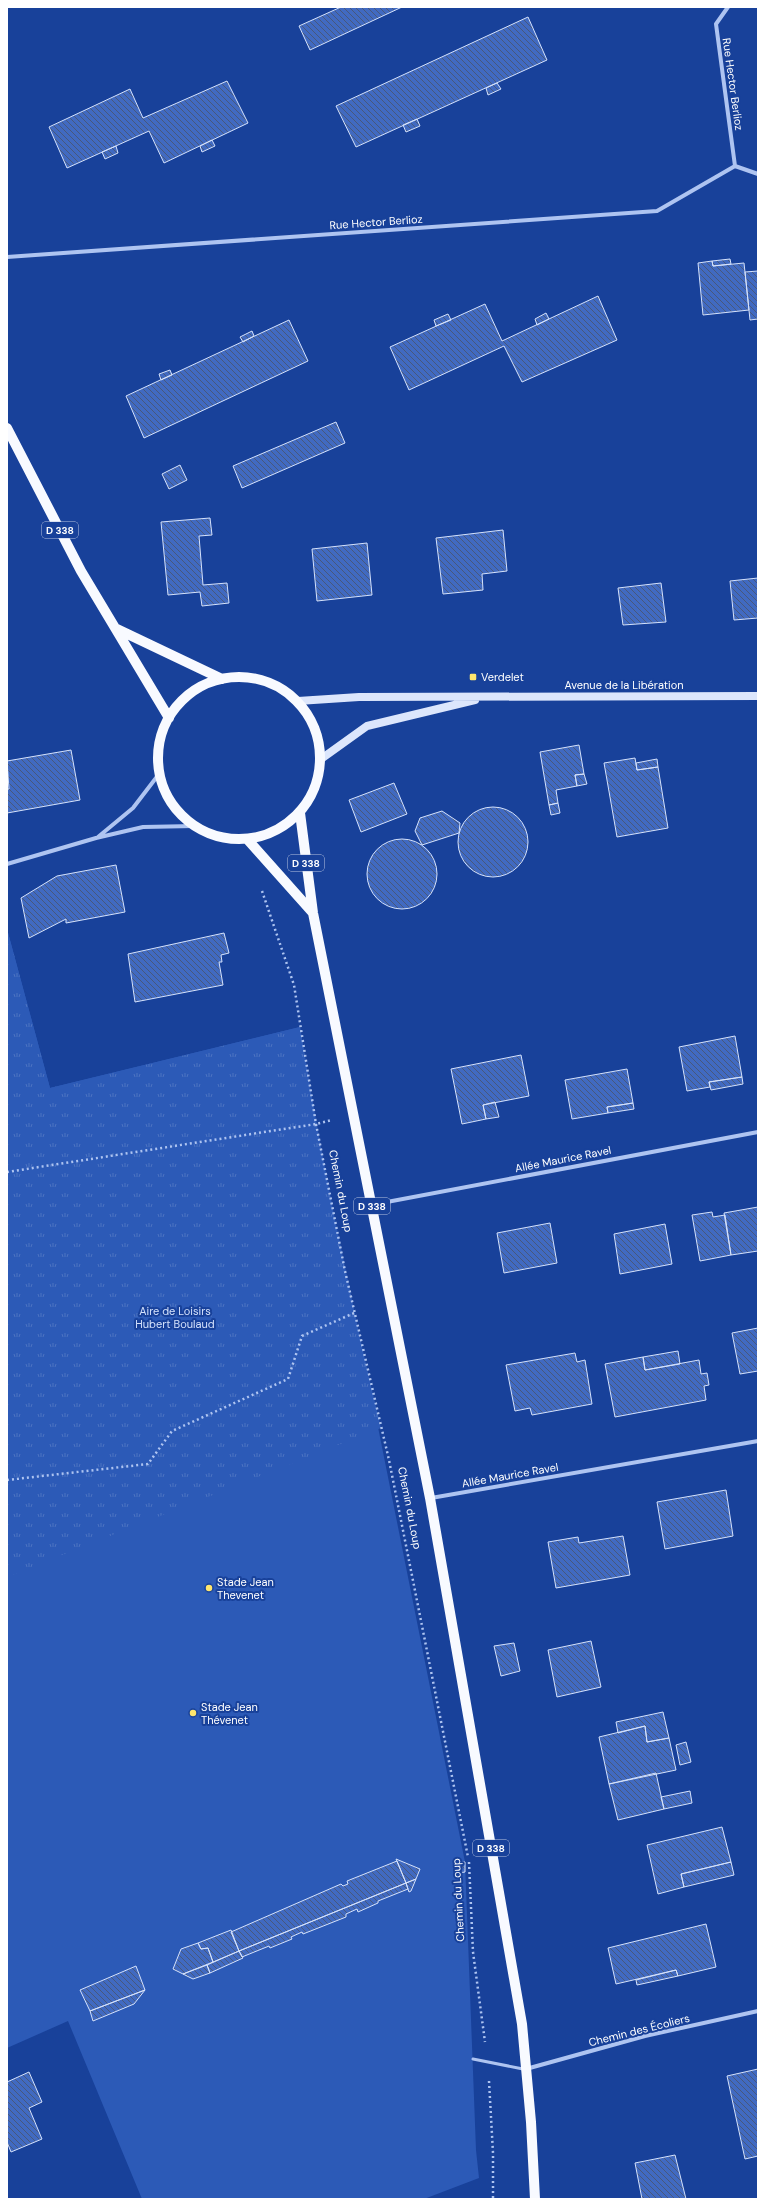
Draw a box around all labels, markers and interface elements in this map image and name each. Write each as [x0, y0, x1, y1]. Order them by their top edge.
street label: Rue Hector Berlioz [720, 37, 746, 131]
street label: Rue Hector Berlioz [329, 212, 423, 232]
road number: D 338 [42, 522, 78, 538]
place label: Verdelet [481, 670, 524, 684]
marker: Verdelet [468, 672, 478, 682]
street label: Avenue de la Libération [565, 678, 684, 692]
road number: D 338 [288, 855, 324, 871]
street label: Allée Maurice Ravel [514, 1143, 612, 1175]
street label: Chemin du Loup [326, 1149, 356, 1233]
road number: D 338 [354, 1198, 390, 1214]
park label: Aire de Loisirs Hubert Boulaud [135, 1304, 215, 1331]
street label: Allée Maurice Ravel [461, 1460, 559, 1490]
street label: Chemin du Loup [395, 1466, 425, 1550]
place label: Stade Jean Thevenet [217, 1575, 274, 1602]
marker: Stade Jean Thevenet [204, 1583, 214, 1593]
place label: Stade Jean Thévenet [201, 1700, 258, 1727]
marker: Stade Jean Thévenet [188, 1708, 198, 1718]
road number: D 338 [473, 1840, 509, 1856]
street label: Chemin du Loup [449, 1858, 467, 1942]
street label: Chemin des Écoliers [587, 2011, 691, 2049]

